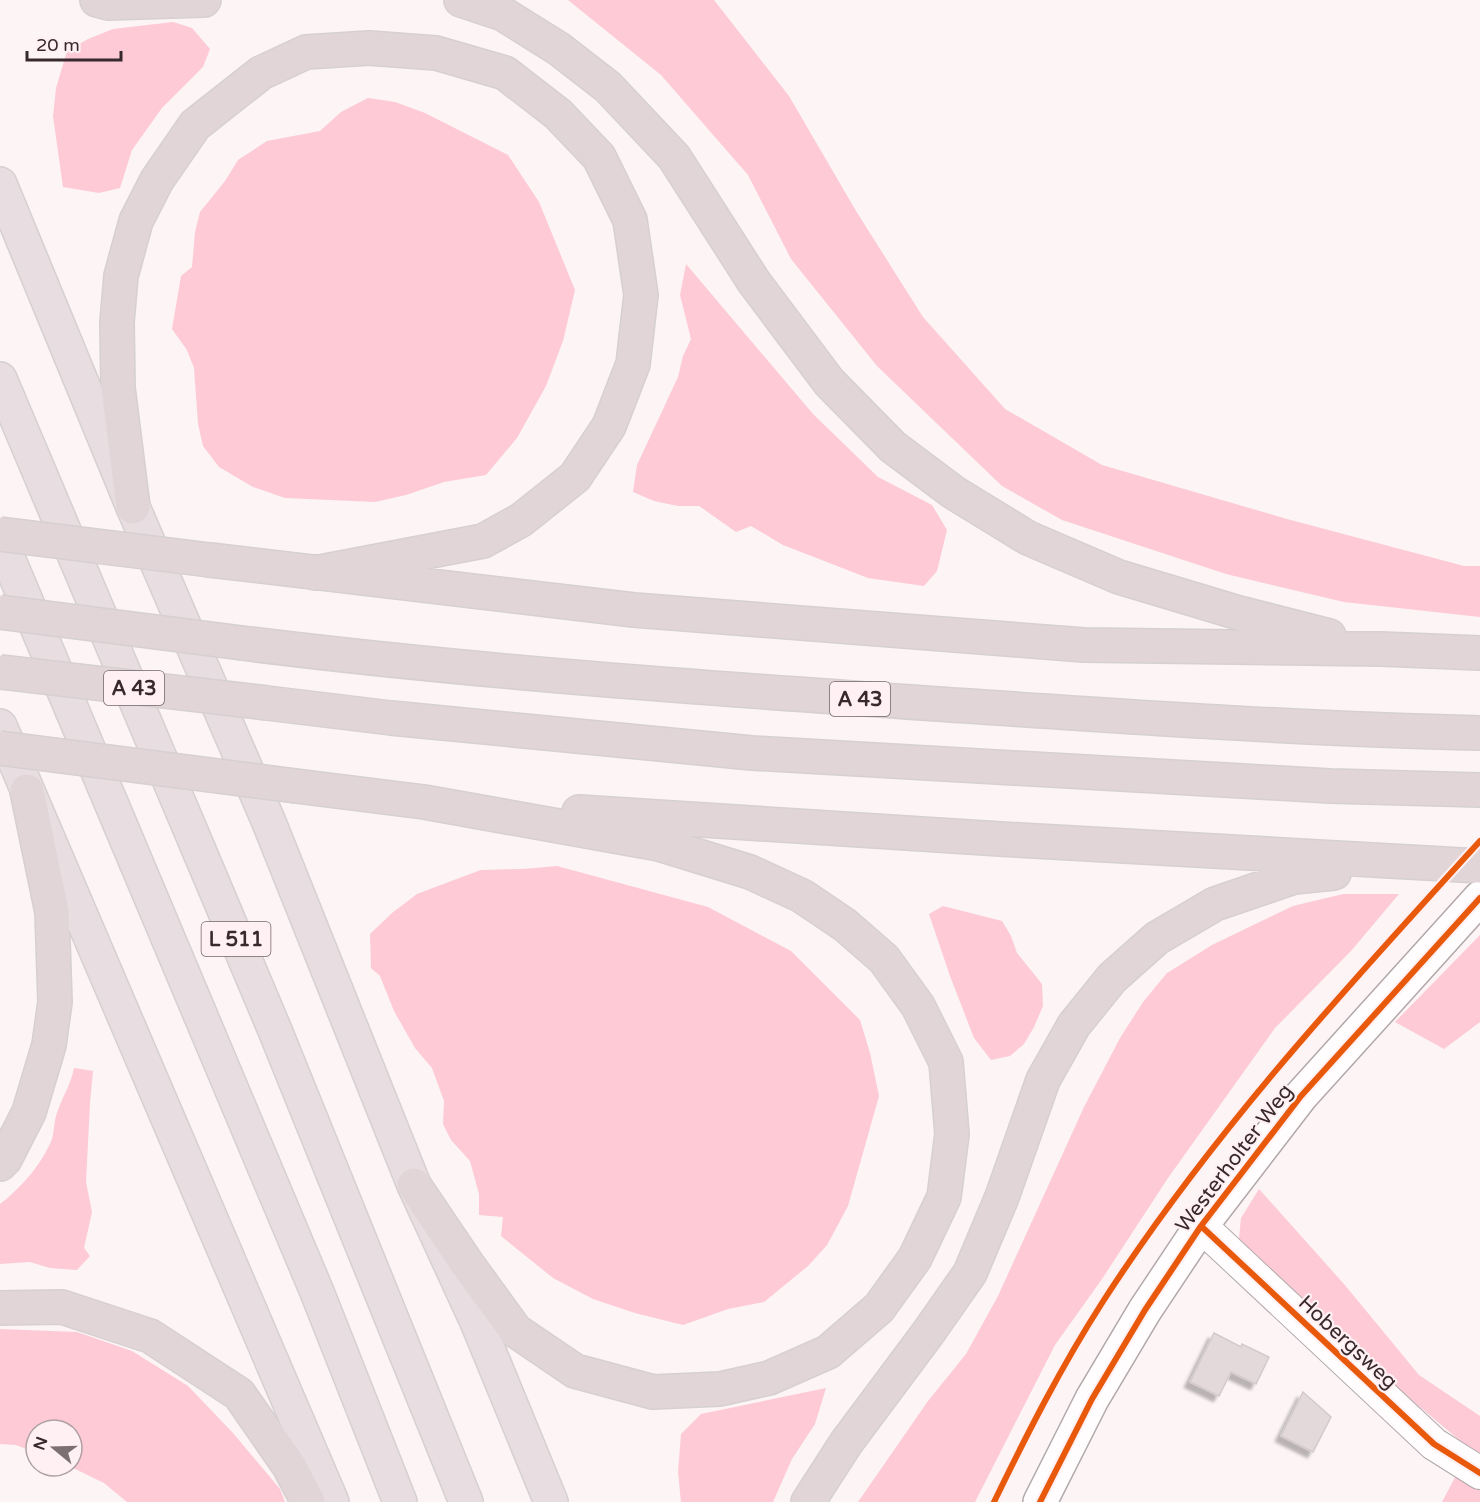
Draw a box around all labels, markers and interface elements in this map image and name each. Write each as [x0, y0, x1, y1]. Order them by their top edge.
scale bar [27, 24, 122, 62]
text: 20 m [36, 34, 80, 56]
road number: A 43 [104, 671, 164, 705]
road number: A 43 [830, 682, 890, 716]
road number: L 511 [202, 922, 270, 956]
street label: Westerholter Weg [1170, 1079, 1298, 1237]
street label: Hobergsweg [1293, 1290, 1402, 1394]
north arrow [24, 1418, 84, 1478]
text: N [29, 1434, 52, 1453]

